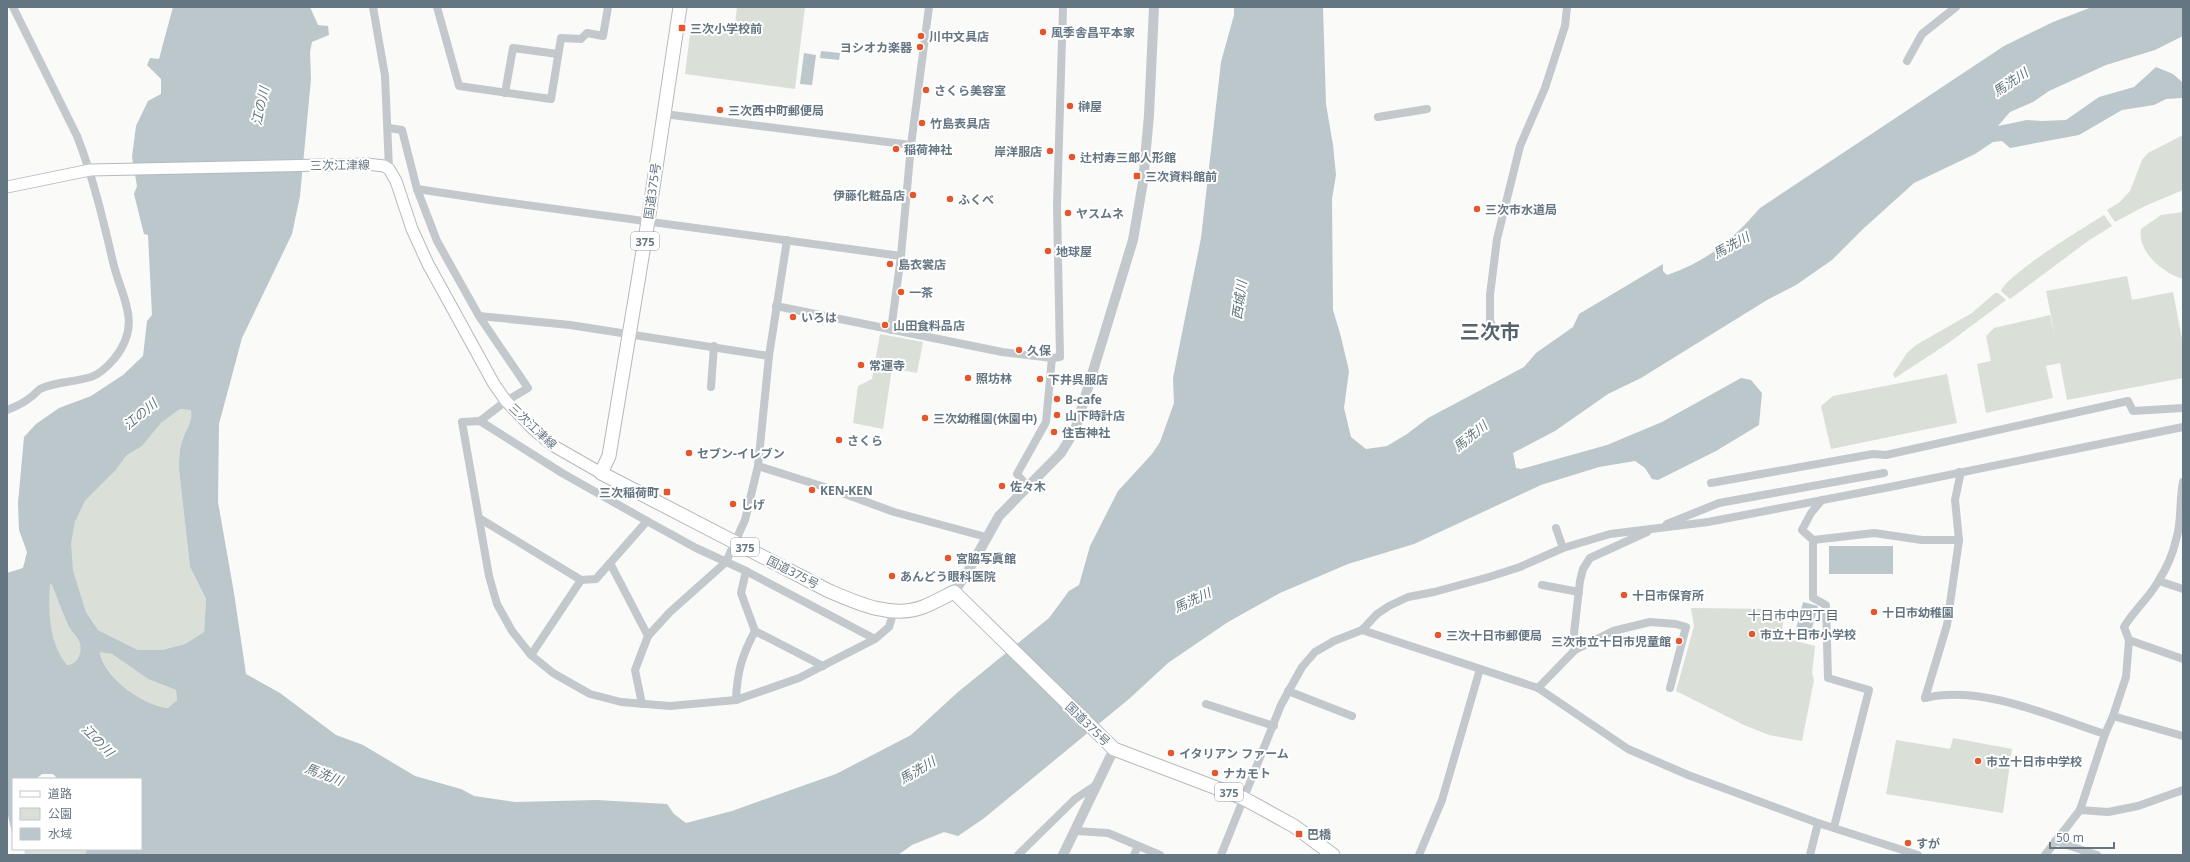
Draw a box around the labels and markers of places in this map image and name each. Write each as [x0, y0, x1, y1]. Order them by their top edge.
place label: 三次小学校前 [690, 20, 762, 37]
marker: 三次小学校前 [677, 23, 687, 33]
place label: 風季舎昌平本家 [1051, 24, 1135, 41]
marker: 風季舎昌平本家 [1038, 27, 1048, 37]
place label: 川中文具店 [929, 28, 989, 45]
marker: 川中文具店 [916, 31, 926, 41]
place label: ヨシオカ楽器 [840, 39, 913, 56]
marker: ヨシオカ楽器 [915, 42, 925, 52]
place label: さくら美容室 [934, 82, 1006, 99]
marker: さくら美容室 [921, 85, 931, 95]
place label: 榊屋 [1078, 98, 1102, 115]
marker: 榊屋 [1065, 101, 1075, 111]
place label: 三次西中町郵便局 [728, 102, 824, 119]
marker: 三次西中町郵便局 [715, 105, 725, 115]
place label: 竹島表具店 [930, 115, 990, 132]
marker: 竹島表具店 [917, 118, 927, 128]
place label: 稲荷神社 [904, 141, 952, 158]
place label: 岸洋服店 [994, 143, 1042, 160]
marker: 稲荷神社 [891, 144, 901, 154]
marker: 岸洋服店 [1045, 146, 1055, 156]
place label: 辻村寿三郎人形館 [1080, 149, 1176, 166]
marker: 辻村寿三郎人形館 [1067, 152, 1077, 162]
place label: 三次資料館前 [1145, 168, 1217, 185]
marker: 三次資料館前 [1132, 171, 1142, 181]
place label: 伊藤化粧品店 [833, 187, 905, 204]
marker: 伊藤化粧品店 [908, 190, 918, 200]
place label: ふくべ [958, 191, 994, 208]
marker: ふくべ [945, 194, 955, 204]
place label: 三次市水道局 [1485, 201, 1557, 218]
marker: 三次市水道局 [1472, 204, 1482, 214]
place label: ヤスムネ [1076, 205, 1124, 222]
marker: ヤスムネ [1063, 208, 1073, 218]
place label: 地球屋 [1056, 243, 1092, 260]
marker: 地球屋 [1043, 246, 1053, 256]
place label: 島衣裳店 [898, 256, 946, 273]
marker: 島衣裳店 [885, 259, 895, 269]
place label: 一茶 [909, 284, 933, 301]
marker: 一茶 [896, 287, 906, 297]
place label: いろは [801, 309, 837, 326]
marker: いろは [788, 312, 798, 322]
place label: 山田食料品店 [893, 317, 965, 334]
marker: 山田食料品店 [880, 320, 890, 330]
place label: 久保 [1027, 342, 1051, 359]
marker: 久保 [1014, 345, 1024, 355]
place label: 常運寺 [869, 357, 905, 374]
marker: 常運寺 [856, 360, 866, 370]
place label: 照坊林 [976, 370, 1012, 387]
place label: 下井呉服店 [1048, 371, 1108, 388]
marker: 照坊林 [963, 373, 973, 383]
marker: 下井呉服店 [1035, 374, 1045, 384]
place label: B-cafe [1065, 391, 1102, 408]
marker: B-cafe [1052, 394, 1062, 404]
place label: 山下時計店 [1065, 407, 1125, 424]
place label: 三次幼稚園(休園中) [933, 410, 1037, 427]
marker: 山下時計店 [1052, 410, 1062, 420]
marker: 三次幼稚園(休園中) [920, 413, 930, 423]
place label: 住吉神社 [1062, 424, 1110, 441]
marker: 住吉神社 [1049, 427, 1059, 437]
place label: さくら [847, 432, 883, 449]
marker: さくら [834, 435, 844, 445]
place label: セブン-イレブン [697, 445, 785, 462]
marker: セブン-イレブン [684, 448, 694, 458]
place label: 佐々木 [1010, 478, 1046, 495]
marker: 佐々木 [997, 481, 1007, 491]
place label: KEN-KEN [820, 482, 873, 499]
place label: 三次稲荷町 [599, 484, 659, 501]
marker: KEN-KEN [807, 485, 817, 495]
marker: 三次稲荷町 [662, 487, 672, 497]
place label: しげ [741, 496, 765, 513]
marker: しげ [728, 499, 738, 509]
place label: 宮脇写眞館 [956, 550, 1016, 567]
marker: 宮脇写眞館 [943, 553, 953, 563]
place label: あんどう眼科医院 [900, 568, 996, 585]
marker: あんどう眼科医院 [887, 571, 897, 581]
place label: 十日市保育所 [1632, 587, 1704, 604]
marker: 十日市保育所 [1619, 590, 1629, 600]
place label: 十日市幼稚園 [1882, 604, 1954, 621]
marker: 十日市幼稚園 [1869, 607, 1879, 617]
place label: 市立十日市小学校 [1760, 626, 1856, 643]
place label: 三次十日市郵便局 [1446, 627, 1542, 644]
marker: 市立十日市小学校 [1747, 629, 1757, 639]
marker: 三次十日市郵便局 [1433, 630, 1443, 640]
place label: 三次市立十日市児童館 [1551, 633, 1671, 650]
marker: 三次市立十日市児童館 [1674, 636, 1684, 646]
place label: イタリアン ファーム [1179, 745, 1289, 762]
marker: イタリアン ファーム [1166, 748, 1176, 758]
place label: 市立十日市中学校 [1986, 753, 2082, 770]
marker: 市立十日市中学校 [1973, 756, 1983, 766]
place label: ナカモト [1223, 765, 1271, 782]
marker: ナカモト [1210, 768, 1220, 778]
place label: 巴橋 [1307, 826, 1332, 843]
marker: 巴橋 [1294, 829, 1304, 839]
place label: すが [1916, 835, 1940, 852]
marker: すが [1903, 838, 1913, 848]

